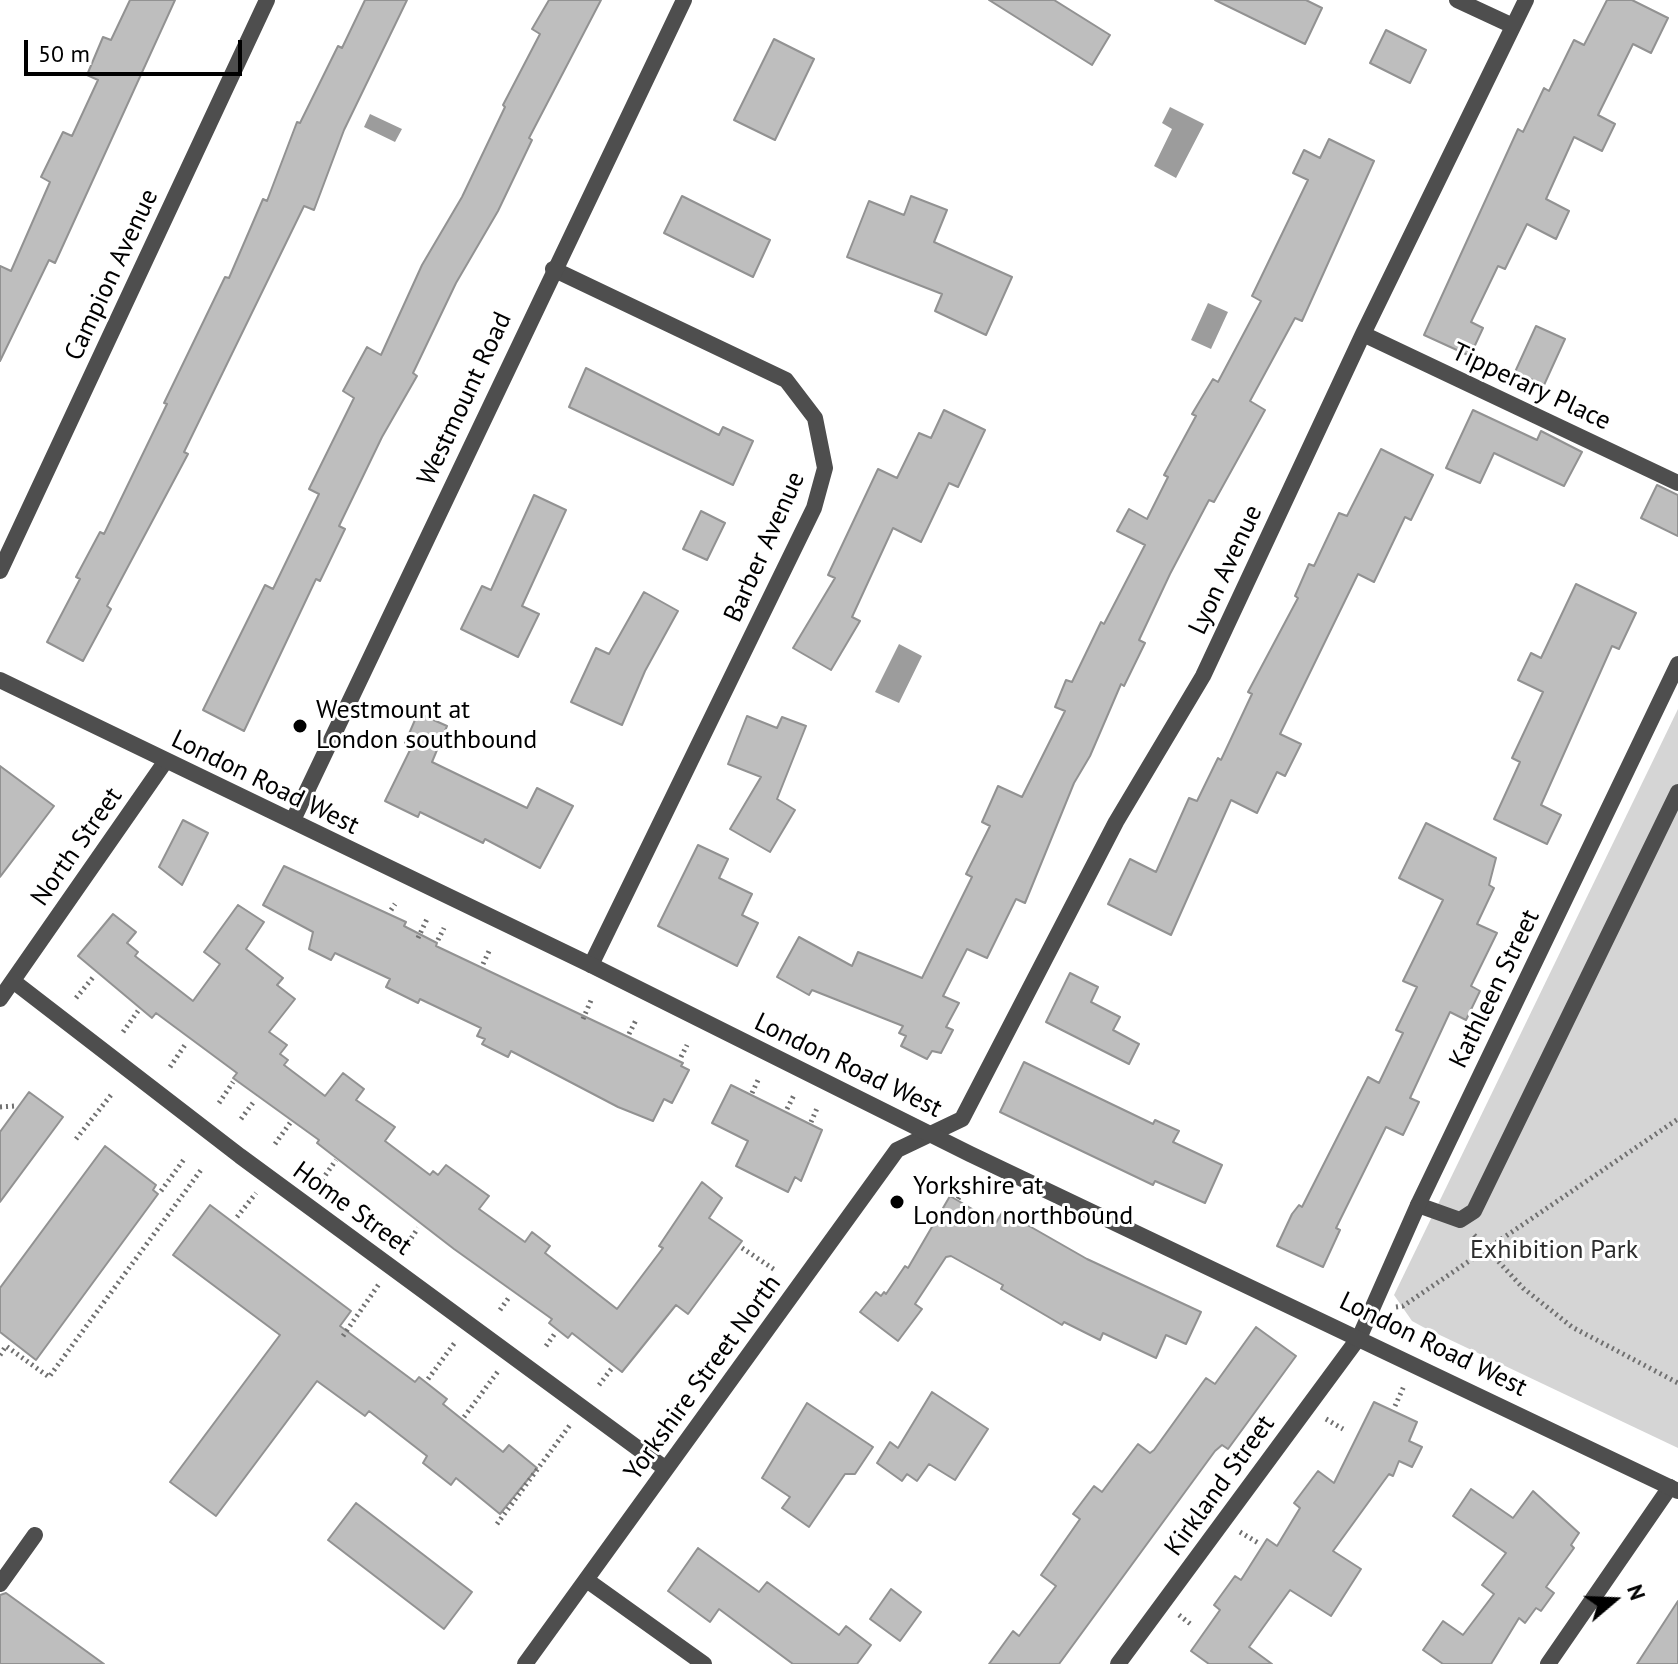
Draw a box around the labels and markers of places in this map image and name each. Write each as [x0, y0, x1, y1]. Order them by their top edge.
place label: Westmount at London southbound [316, 695, 537, 756]
marker: Westmount at London southbound [291, 717, 309, 735]
place label: Yorkshire at London northbound [913, 1171, 1133, 1232]
marker: Yorkshire at London northbound [888, 1193, 906, 1211]

